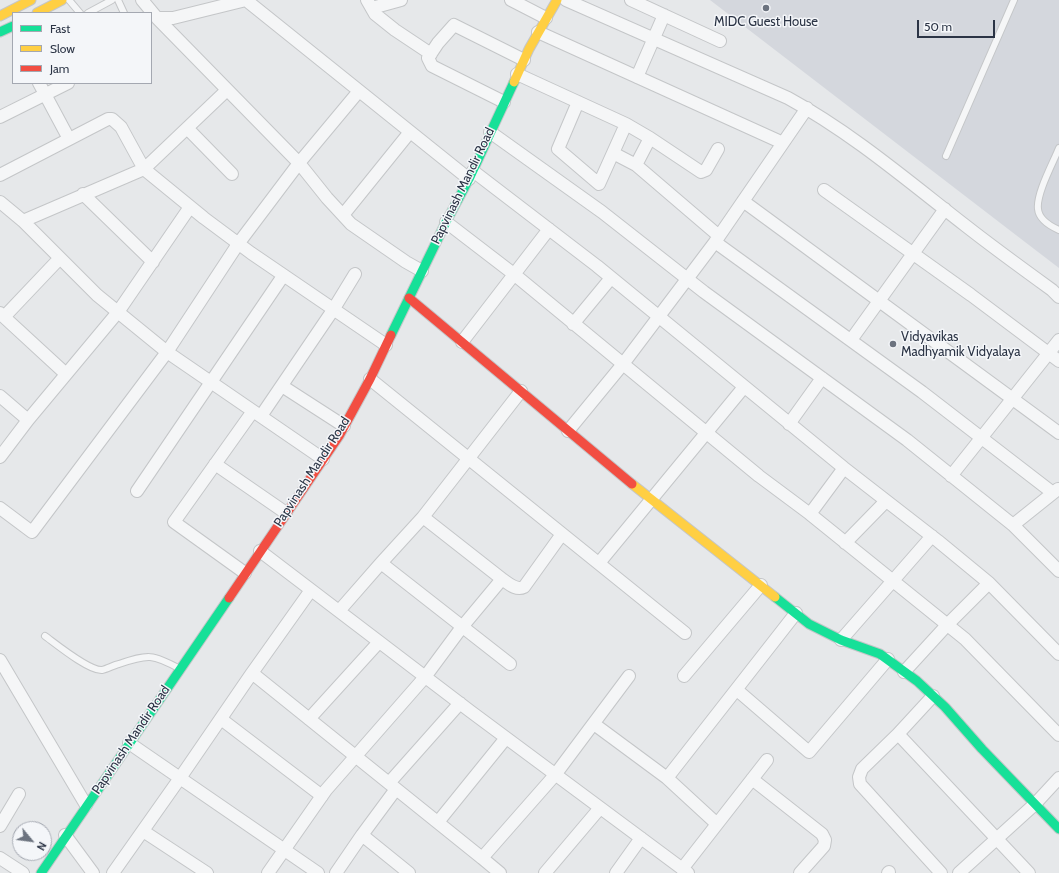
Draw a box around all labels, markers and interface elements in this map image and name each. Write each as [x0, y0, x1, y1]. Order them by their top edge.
marker: MIDC Guest House [761, 3, 771, 13]
legend [12, 12, 152, 84]
scale bar [919, 12, 997, 38]
place label: MIDC Guest House [714, 14, 818, 30]
text: 50 m [924, 19, 952, 34]
text: Fast [50, 21, 70, 36]
text: Slow [50, 41, 75, 56]
text: Jam [50, 61, 69, 76]
street label: Papvinash Mandir Road [428, 125, 498, 247]
place label: Vidyavikas Madhyamik Vidyalaya [901, 329, 1020, 360]
marker: Vidyavikas Madhyamik Vidyalaya [888, 339, 898, 349]
street label: Papvinash Mandir Road [271, 414, 353, 530]
street label: Papvinash Mandir Road [89, 683, 173, 797]
north arrow [12, 821, 52, 861]
text: N [34, 840, 50, 853]

